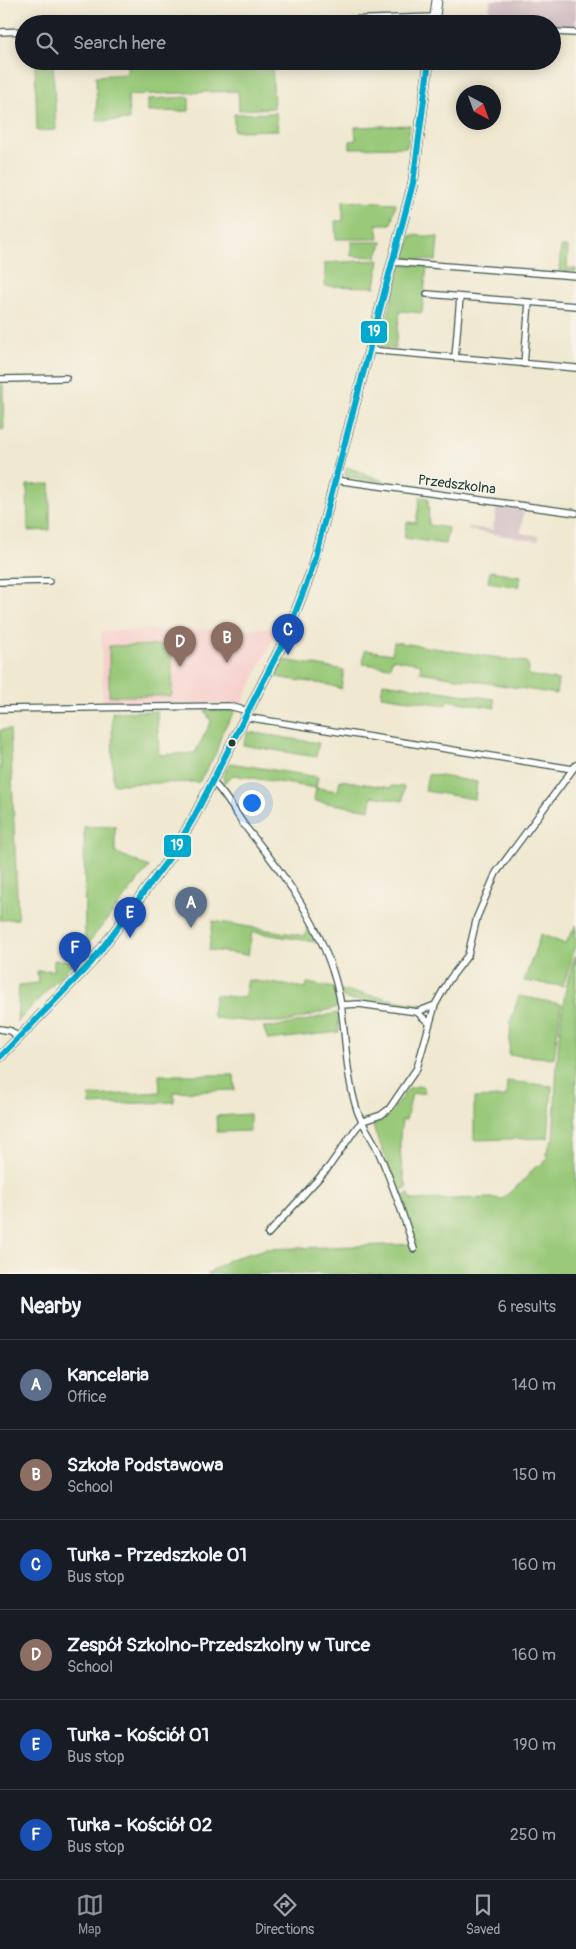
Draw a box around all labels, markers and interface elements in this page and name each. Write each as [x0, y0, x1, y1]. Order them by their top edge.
search box [15, 15, 561, 70]
icon: search [33, 29, 61, 57]
text: Search here [73, 31, 166, 55]
north arrow [456, 85, 501, 130]
line badge: 19 [360, 320, 388, 344]
text: 19 [368, 323, 380, 340]
street label: Przedszkolna [417, 471, 497, 498]
pin: C [272, 614, 304, 655]
pin: B [211, 622, 243, 663]
pin: D [164, 626, 196, 667]
unlabelled marker [227, 738, 237, 748]
your location [239, 790, 265, 816]
line badge: 19 [163, 834, 192, 858]
text: 19 [171, 837, 183, 854]
pin: A [175, 887, 207, 928]
pin: E [114, 897, 146, 938]
pin: F [59, 932, 91, 973]
text: Nearby [20, 1293, 81, 1320]
text: 6 results [498, 1297, 556, 1317]
text: Kancelaria [67, 1363, 149, 1387]
text: A [31, 1375, 41, 1395]
text: 140 m [512, 1375, 556, 1395]
text: Office [67, 1387, 107, 1407]
text: Szkoła Podstawowa [67, 1453, 223, 1477]
text: B [31, 1465, 41, 1485]
text: 150 m [512, 1465, 556, 1485]
text: School [67, 1477, 113, 1497]
text: Turka - Przedszkole 01 [67, 1543, 247, 1567]
text: C [31, 1555, 41, 1575]
text: 160 m [512, 1555, 556, 1575]
text: Bus stop [67, 1567, 125, 1587]
text: Zespół Szkolno-Przedszkolny w Turce [67, 1633, 370, 1657]
text: D [31, 1645, 41, 1665]
text: 160 m [512, 1645, 556, 1665]
text: School [67, 1657, 113, 1677]
text: Turka - Kościół 01 [67, 1723, 209, 1747]
text: E [32, 1735, 40, 1755]
text: 190 m [513, 1735, 556, 1755]
text: Bus stop [67, 1747, 125, 1767]
text: Turka - Kościół 02 [67, 1813, 212, 1837]
text: F [31, 1825, 41, 1845]
text: 250 m [510, 1825, 556, 1845]
text: Bus stop [67, 1837, 125, 1857]
tab: Map [76, 1891, 104, 1938]
tab: Directions [255, 1891, 314, 1938]
tab: Saved [466, 1891, 500, 1938]

